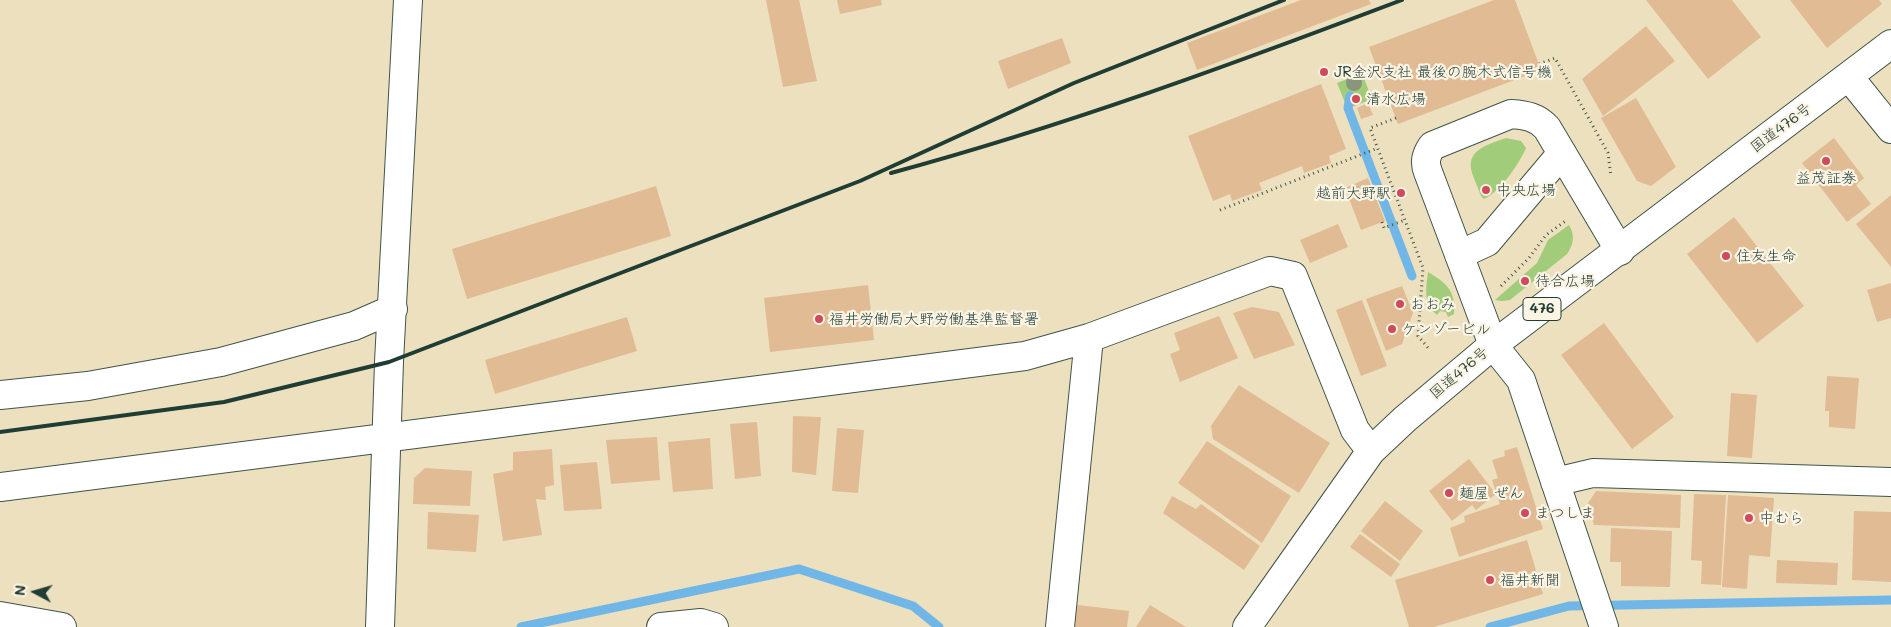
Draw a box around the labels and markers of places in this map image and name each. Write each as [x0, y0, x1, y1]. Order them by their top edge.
place label: JR金沢支社 最後の腕木式信号機 [1334, 63, 1552, 81]
marker: JR金沢支社 最後の腕木式信号機 [1318, 66, 1330, 78]
place label: 清水広場 [1366, 90, 1426, 108]
marker: 清水広場 [1350, 93, 1362, 105]
marker: 益茂証券 [1820, 155, 1832, 167]
place label: 益茂証券 [1796, 169, 1856, 187]
place label: 中央広場 [1496, 181, 1556, 199]
place label: 越前大野駅 [1316, 184, 1391, 202]
marker: 中央広場 [1480, 184, 1492, 196]
marker: 越前大野駅 [1395, 187, 1407, 199]
place label: 住友生命 [1736, 247, 1796, 265]
marker: 住友生命 [1720, 250, 1732, 262]
place label: 待合広場 [1535, 272, 1595, 290]
marker: 待合広場 [1519, 275, 1531, 287]
place label: おおみ [1410, 295, 1455, 313]
marker: おおみ [1394, 298, 1406, 310]
place label: 福井労働局大野労働基準監督署 [829, 310, 1039, 328]
marker: 福井労働局大野労働基準監督署 [813, 313, 825, 325]
place label: ケンゾービル [1402, 320, 1491, 338]
marker: ケンゾービル [1386, 323, 1398, 335]
place label: 麺屋 ぜん [1459, 484, 1524, 502]
marker: 麺屋 ぜん [1443, 487, 1455, 499]
place label: まつしま [1535, 504, 1595, 522]
marker: まつしま [1519, 507, 1531, 519]
place label: 中むら [1759, 509, 1804, 527]
marker: 中むら [1743, 512, 1755, 524]
place label: 福井新聞 [1500, 571, 1560, 589]
marker: 福井新聞 [1484, 574, 1496, 586]

